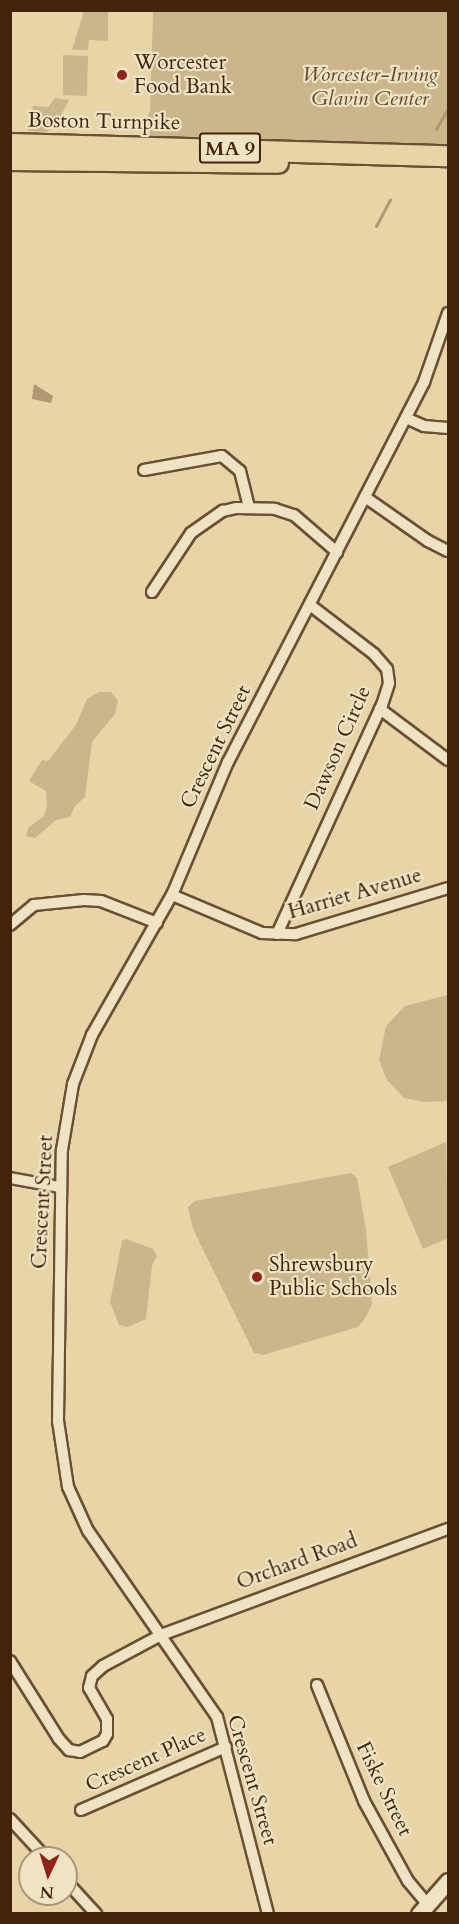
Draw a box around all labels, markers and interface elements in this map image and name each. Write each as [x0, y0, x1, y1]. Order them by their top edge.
place label: Worcester Food Bank [134, 50, 232, 100]
park label: Worcester-Irving Glavin Center [302, 62, 438, 112]
marker: Worcester Food Bank [115, 68, 129, 82]
street label: Boston Turnpike [27, 108, 181, 136]
road number: MA 9 [198, 131, 262, 165]
street label: Crescent Street [175, 681, 257, 813]
street label: Dawson Circle [299, 682, 377, 814]
street label: Harriet Avenue [285, 863, 425, 925]
street label: Crescent Street [27, 1134, 59, 1270]
place label: Shrewsbury Public Schools [269, 1252, 397, 1302]
marker: Shrewsbury Public Schools [250, 1270, 264, 1284]
street label: Orchard Road [233, 1529, 361, 1595]
street label: Crescent Street [221, 1712, 283, 1848]
street label: Crescent Place [82, 1722, 210, 1798]
street label: Fiske Street [350, 1738, 418, 1840]
north arrow [18, 1846, 78, 1906]
text: N [39, 1881, 55, 1903]

